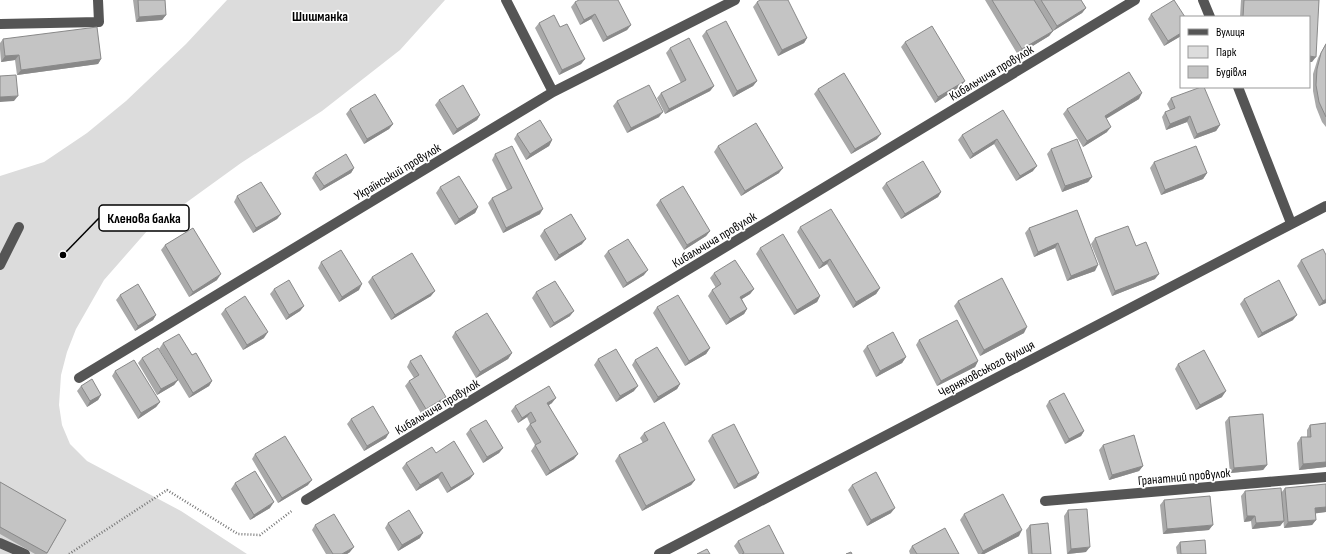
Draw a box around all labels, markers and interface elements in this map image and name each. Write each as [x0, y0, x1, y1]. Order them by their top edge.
district label: Шишманка [292, 8, 348, 25]
legend [1180, 16, 1310, 88]
text: Вулиця [1216, 25, 1245, 40]
street label: Кибальчича провулок [946, 41, 1037, 104]
text: Парк [1216, 45, 1237, 60]
text: Будівля [1216, 65, 1247, 80]
street label: Український провулок [351, 140, 444, 204]
callout: Кленова балка [99, 205, 189, 231]
street label: Кибальчича провулок [669, 208, 760, 271]
text: Кленова балка [107, 210, 181, 227]
street label: Черняховського вулиця [936, 337, 1037, 401]
street label: Кибальчича провулок [392, 375, 483, 438]
street label: Гранатний провулок [1137, 465, 1231, 489]

